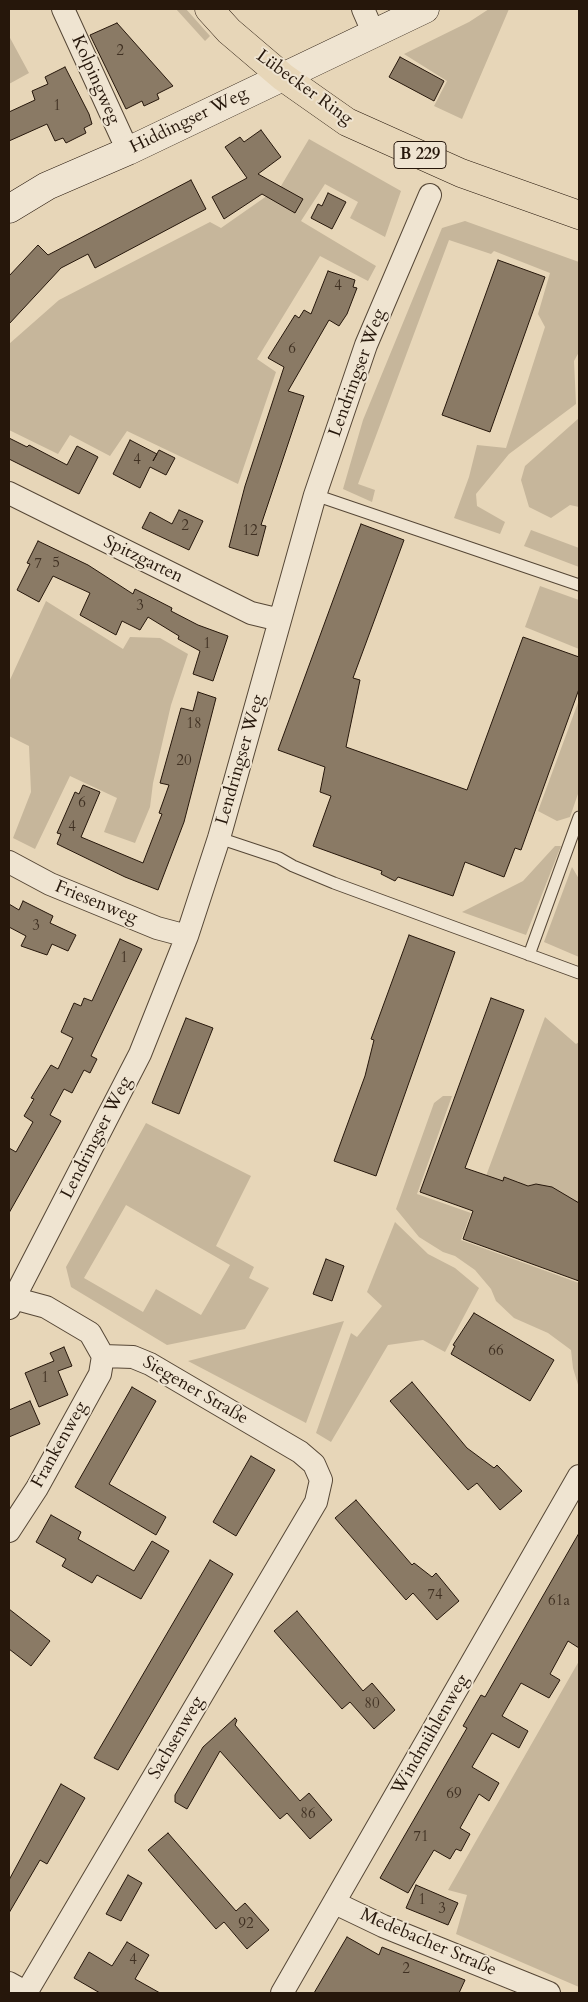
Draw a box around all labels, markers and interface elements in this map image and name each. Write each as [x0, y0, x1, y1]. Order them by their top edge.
street label: Kolpingweg [66, 32, 124, 128]
house number: 2 [116, 43, 124, 61]
street label: Lübecker Ring [252, 46, 356, 130]
street label: Hiddingser Weg [127, 83, 251, 159]
house number: 1 [53, 98, 61, 116]
road number: B 229 [394, 142, 446, 168]
house number: 4 [334, 278, 342, 296]
street label: Lendringser Weg [325, 306, 391, 440]
house number: 6 [288, 341, 296, 359]
house number: 4 [133, 452, 141, 470]
house number: 2 [181, 518, 189, 536]
house number: 12 [242, 523, 258, 541]
street label: Spitzgarten [100, 531, 186, 589]
house number: 5 [52, 555, 60, 573]
house number: 7 [34, 556, 42, 574]
house number: 3 [136, 598, 144, 616]
house number: 1 [203, 636, 211, 654]
street label: Lendringser Weg [212, 692, 270, 828]
house number: 18 [186, 716, 202, 734]
house number: 20 [176, 753, 192, 771]
house number: 6 [78, 795, 86, 813]
house number: 4 [68, 819, 76, 837]
street label: Friesenweg [52, 877, 140, 929]
house number: 3 [32, 918, 40, 936]
house number: 1 [120, 950, 128, 968]
street label: Lendringser Weg [57, 1073, 137, 1203]
house number: 66 [488, 1343, 504, 1361]
street label: Siegener Straße [138, 1352, 252, 1430]
house number: 1 [41, 1370, 49, 1388]
street label: Frankenweg [27, 1398, 93, 1492]
house number: 74 [427, 1587, 443, 1605]
house number: 61a [548, 1593, 570, 1611]
street label: Windmühlenweg [388, 1671, 474, 1799]
street label: Sachsenweg [145, 1693, 209, 1783]
house number: 80 [364, 1696, 380, 1714]
house number: 69 [446, 1786, 462, 1804]
house number: 86 [300, 1806, 316, 1824]
house number: 71 [413, 1829, 429, 1847]
house number: 1 [418, 1892, 426, 1910]
house number: 3 [438, 1901, 446, 1919]
street label: Medebacher Straße [357, 1905, 499, 1981]
house number: 92 [238, 1916, 254, 1934]
house number: 4 [129, 1952, 137, 1970]
house number: 2 [402, 1961, 410, 1979]

